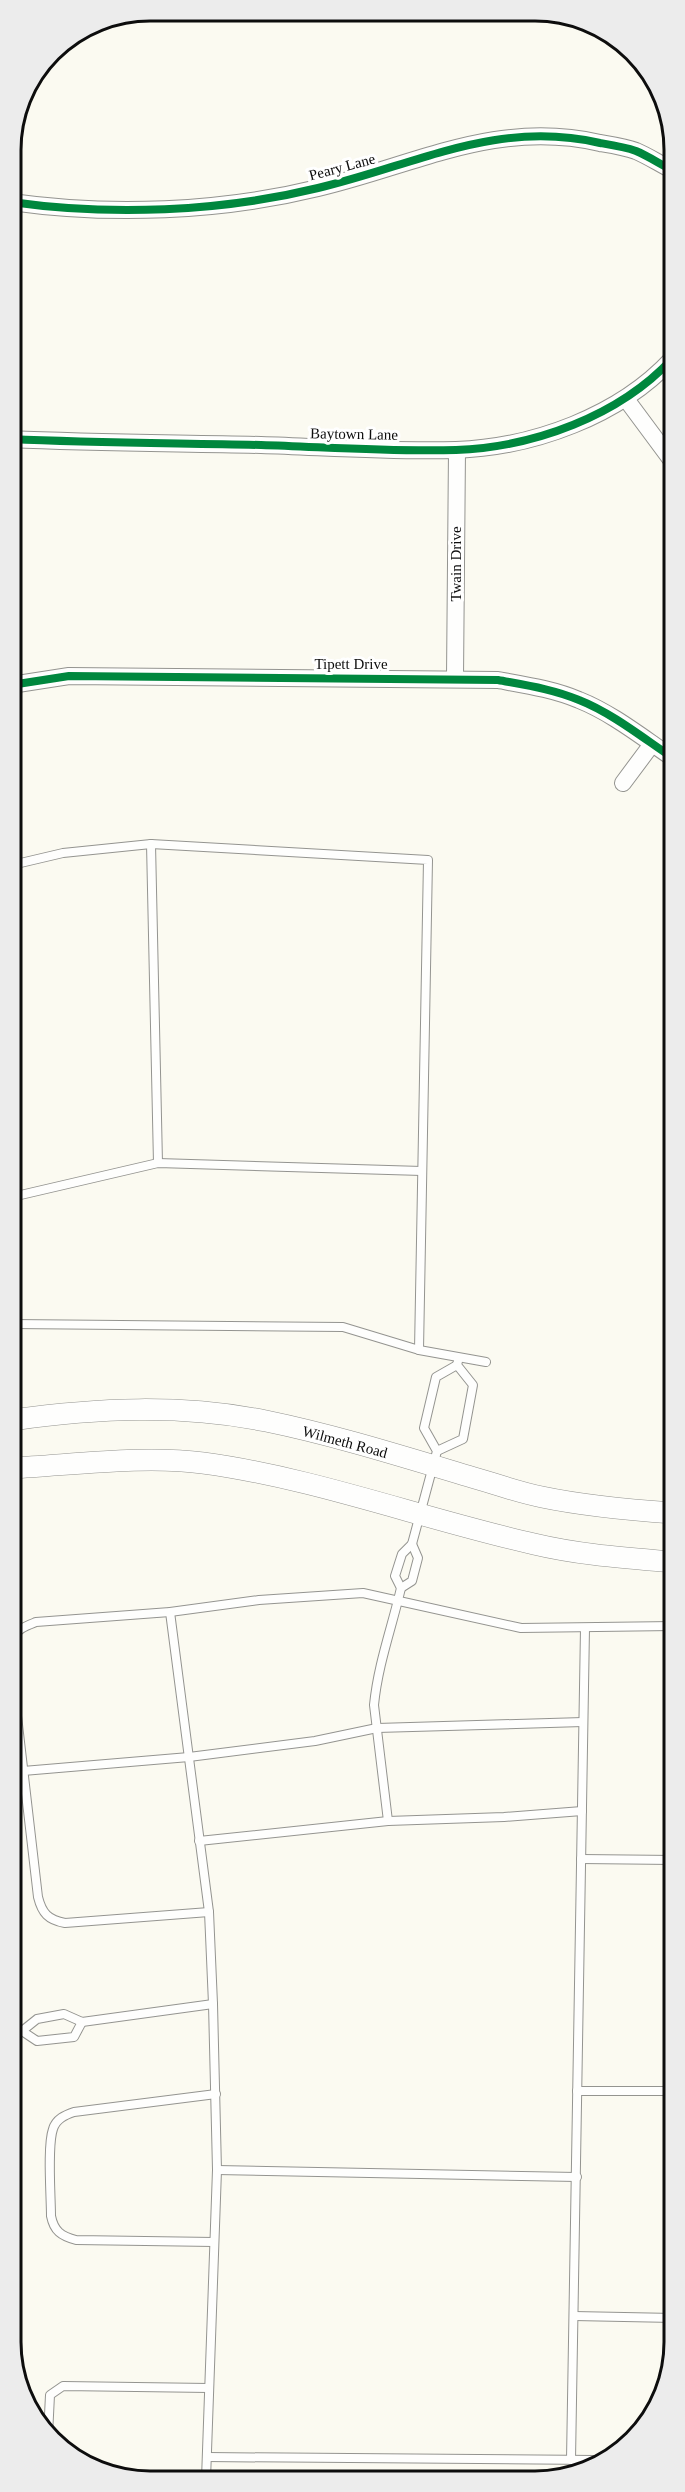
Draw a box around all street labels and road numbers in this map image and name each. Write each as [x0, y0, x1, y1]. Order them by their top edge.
street label: Peary Lane [307, 150, 377, 184]
street label: Baytown Lane [310, 425, 398, 443]
street label: Twain Drive [448, 526, 464, 602]
street label: Tipett Drive [314, 656, 388, 672]
street label: Wilmeth Road [301, 1423, 390, 1461]

